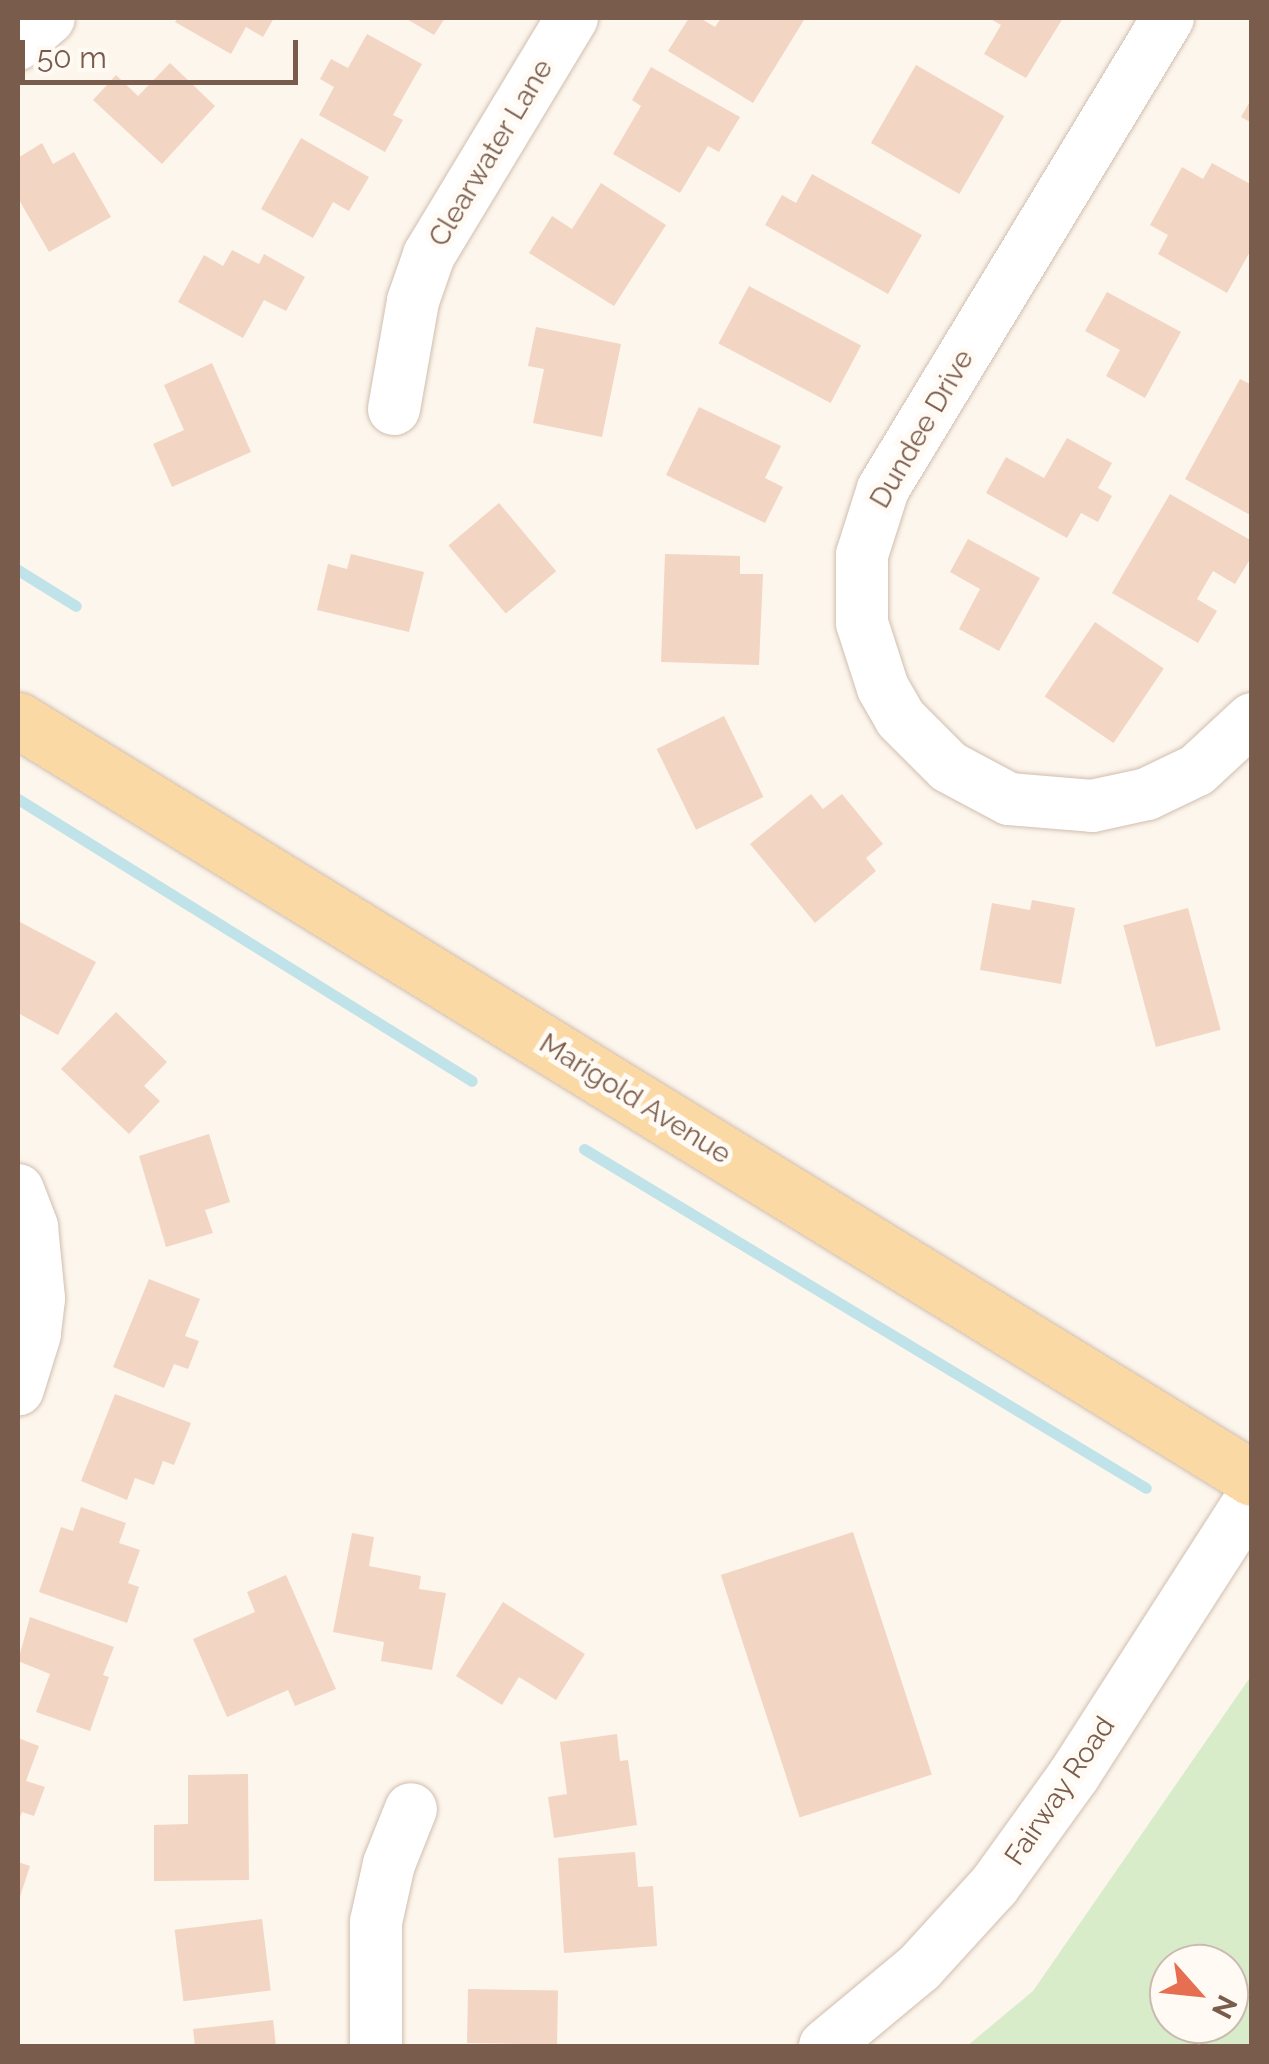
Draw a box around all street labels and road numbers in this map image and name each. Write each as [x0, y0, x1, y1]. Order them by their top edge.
street label: Clearwater Lane [422, 53, 560, 253]
street label: Dundee Drive [863, 344, 981, 514]
street label: Marigold Avenue [533, 1026, 737, 1172]
street label: Fairway Road [998, 1710, 1122, 1872]

